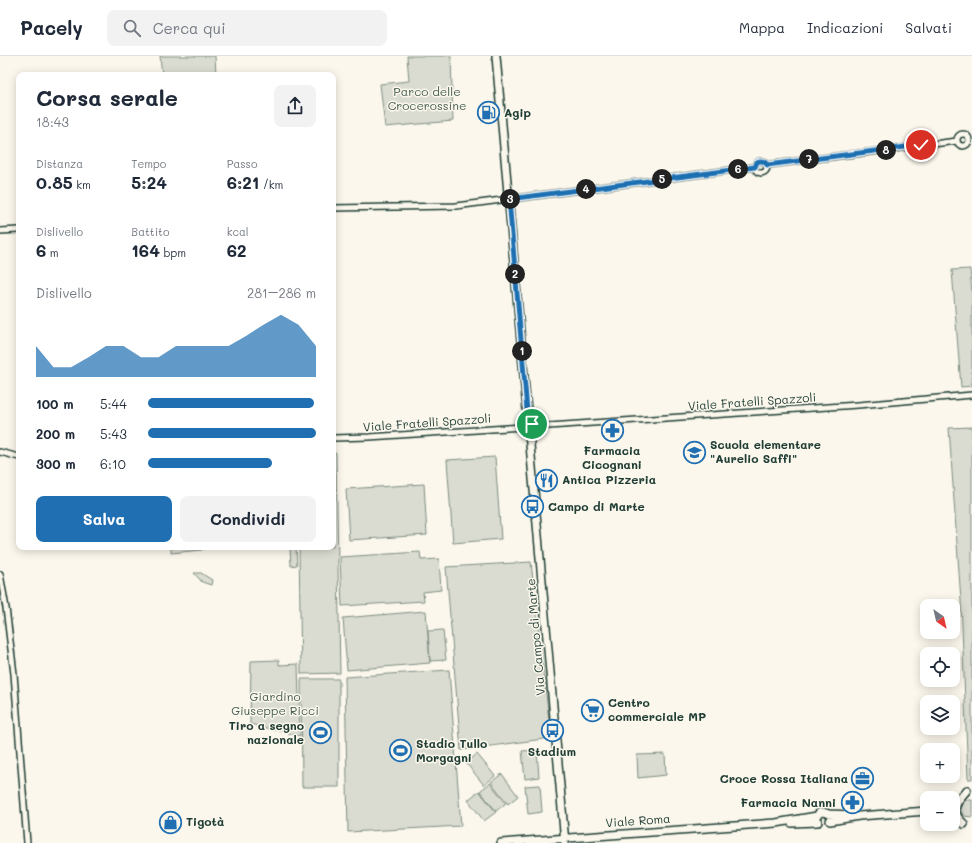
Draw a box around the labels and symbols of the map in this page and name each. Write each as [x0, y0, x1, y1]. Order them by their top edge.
park label: Parco delle Crocerossine [388, 83, 466, 113]
fuel station icon: Agip [475, 100, 501, 126]
place label: Agip [504, 104, 532, 120]
pin [904, 128, 938, 162]
pin: 8 [876, 140, 896, 160]
pin: 7 [799, 149, 819, 169]
pin: 6 [728, 159, 748, 179]
pin: 5 [652, 169, 672, 189]
pin: 4 [576, 179, 596, 199]
pin: 3 [500, 189, 520, 209]
pin: 2 [505, 264, 525, 284]
pin: 1 [512, 341, 532, 361]
street label: Viale Fratelli Spazzoli [687, 389, 817, 413]
pin [515, 407, 549, 441]
street label: Viale Fratelli Spazzoli [362, 410, 492, 434]
pharmacy icon: Farmacia Cicognani [599, 417, 625, 443]
place label: Scuola elementare "Aurelio Saffi" [710, 436, 821, 466]
school or university icon: Scuola elementare "Aurelio Saffi" [682, 439, 708, 465]
place label: Farmacia Cicognani [582, 442, 642, 472]
restaurant icon: Antica Pizzeria [533, 467, 559, 493]
place label: Antica Pizzeria [562, 471, 656, 487]
bus stop icon: Campo di Marte [519, 494, 545, 520]
place label: Campo di Marte [548, 498, 645, 514]
street label: Via Campo di Marte [522, 578, 548, 696]
north arrow [920, 599, 960, 639]
park label: Giardino Giuseppe Ricci [231, 688, 319, 718]
place label: Centro commerciale MP [608, 694, 706, 724]
supermarket icon: Centro commerciale MP [580, 697, 606, 723]
place label: Tiro a segno nazionale [229, 717, 304, 747]
bus stop icon: Stadium [539, 718, 565, 744]
sports icon: Tiro a segno nazionale [307, 720, 333, 746]
place label: Stadio Tullo Morgagni [416, 735, 487, 765]
sports icon: Stadio Tullo Morgagni [388, 738, 414, 764]
place label: Stadium [528, 743, 576, 759]
office icon: Croce Rossa Italiana [850, 766, 876, 792]
place label: Croce Rossa Italiana [720, 770, 848, 786]
pharmacy icon: Farmacia Nanni [839, 790, 865, 816]
place label: Farmacia Nanni [741, 794, 836, 810]
shop icon: Tigotà [158, 809, 184, 835]
street label: Viale Roma [605, 810, 671, 830]
place label: Tigotà [186, 813, 224, 829]

